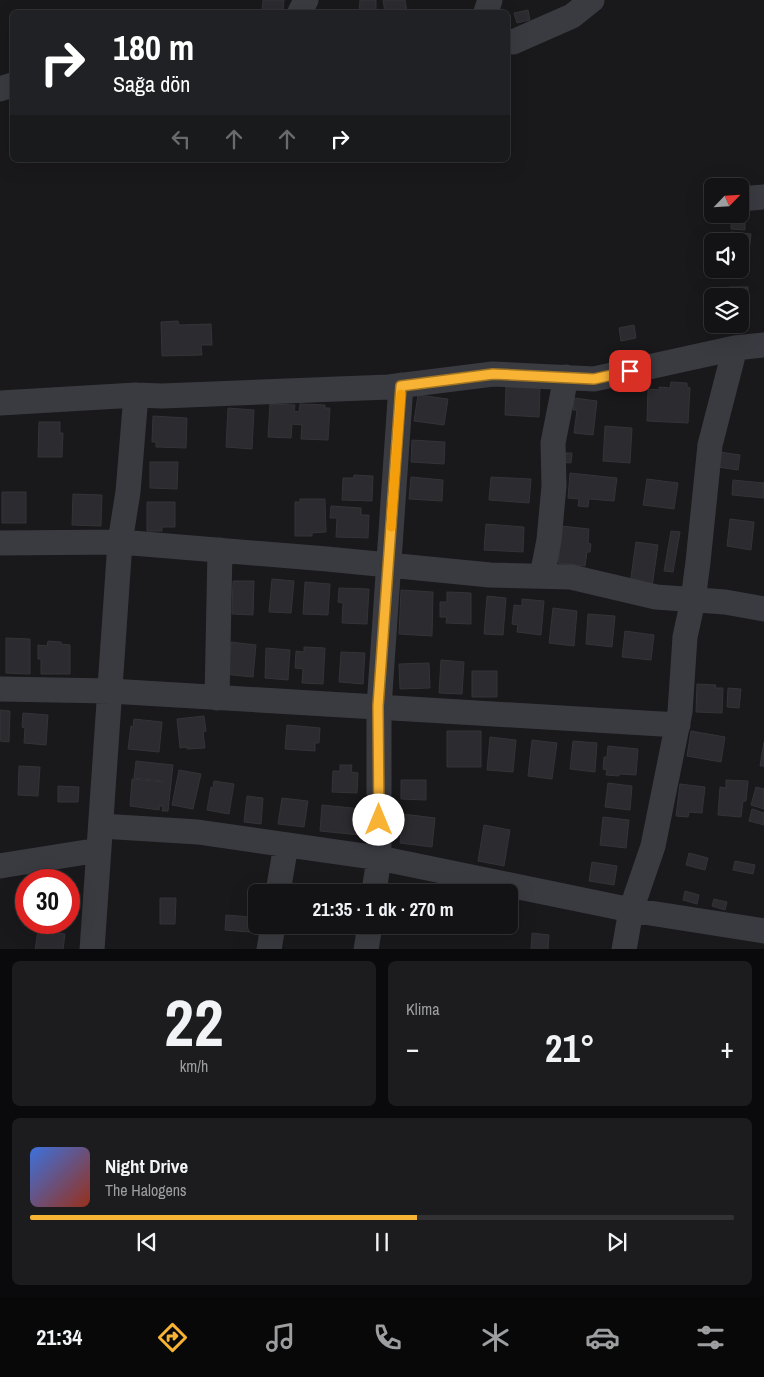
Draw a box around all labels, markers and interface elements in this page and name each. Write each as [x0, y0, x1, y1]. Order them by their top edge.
text: 180 m [113, 24, 194, 71]
icon: right [30, 30, 95, 95]
text: Sağa dön [113, 69, 190, 99]
icon: left [167, 125, 195, 153]
icon: ahead [220, 125, 248, 153]
icon: ahead [273, 125, 301, 153]
icon: right [326, 125, 354, 153]
north arrow [704, 178, 749, 222]
map controls [704, 178, 749, 333]
button: sound [704, 233, 749, 278]
button: layers [704, 288, 749, 333]
pin [609, 350, 651, 392]
icon: arrive [616, 357, 644, 385]
position arrow [352, 793, 404, 845]
speed limit sign: 30 [15, 869, 80, 934]
text: 21:35 · 1 dk · 270 m [312, 896, 454, 922]
text: 22 [164, 979, 224, 1066]
text: Klima [406, 998, 440, 1020]
text: 21° [545, 1023, 595, 1074]
text: − [406, 1029, 419, 1067]
text: + [721, 1029, 734, 1067]
text: km/h [180, 1055, 208, 1077]
text: Night Drive [105, 1153, 188, 1179]
text: The Halogens [105, 1179, 187, 1201]
icon: previous [133, 1228, 161, 1256]
icon: pause [368, 1228, 396, 1256]
icon: next [603, 1228, 631, 1256]
icon: directions [155, 1320, 190, 1355]
icon: music [263, 1320, 298, 1355]
icon: phone [370, 1320, 405, 1355]
icon: climate [478, 1320, 513, 1355]
icon: car [585, 1320, 620, 1355]
icon: filters [693, 1320, 728, 1355]
text: 21:34 [36, 1322, 82, 1352]

